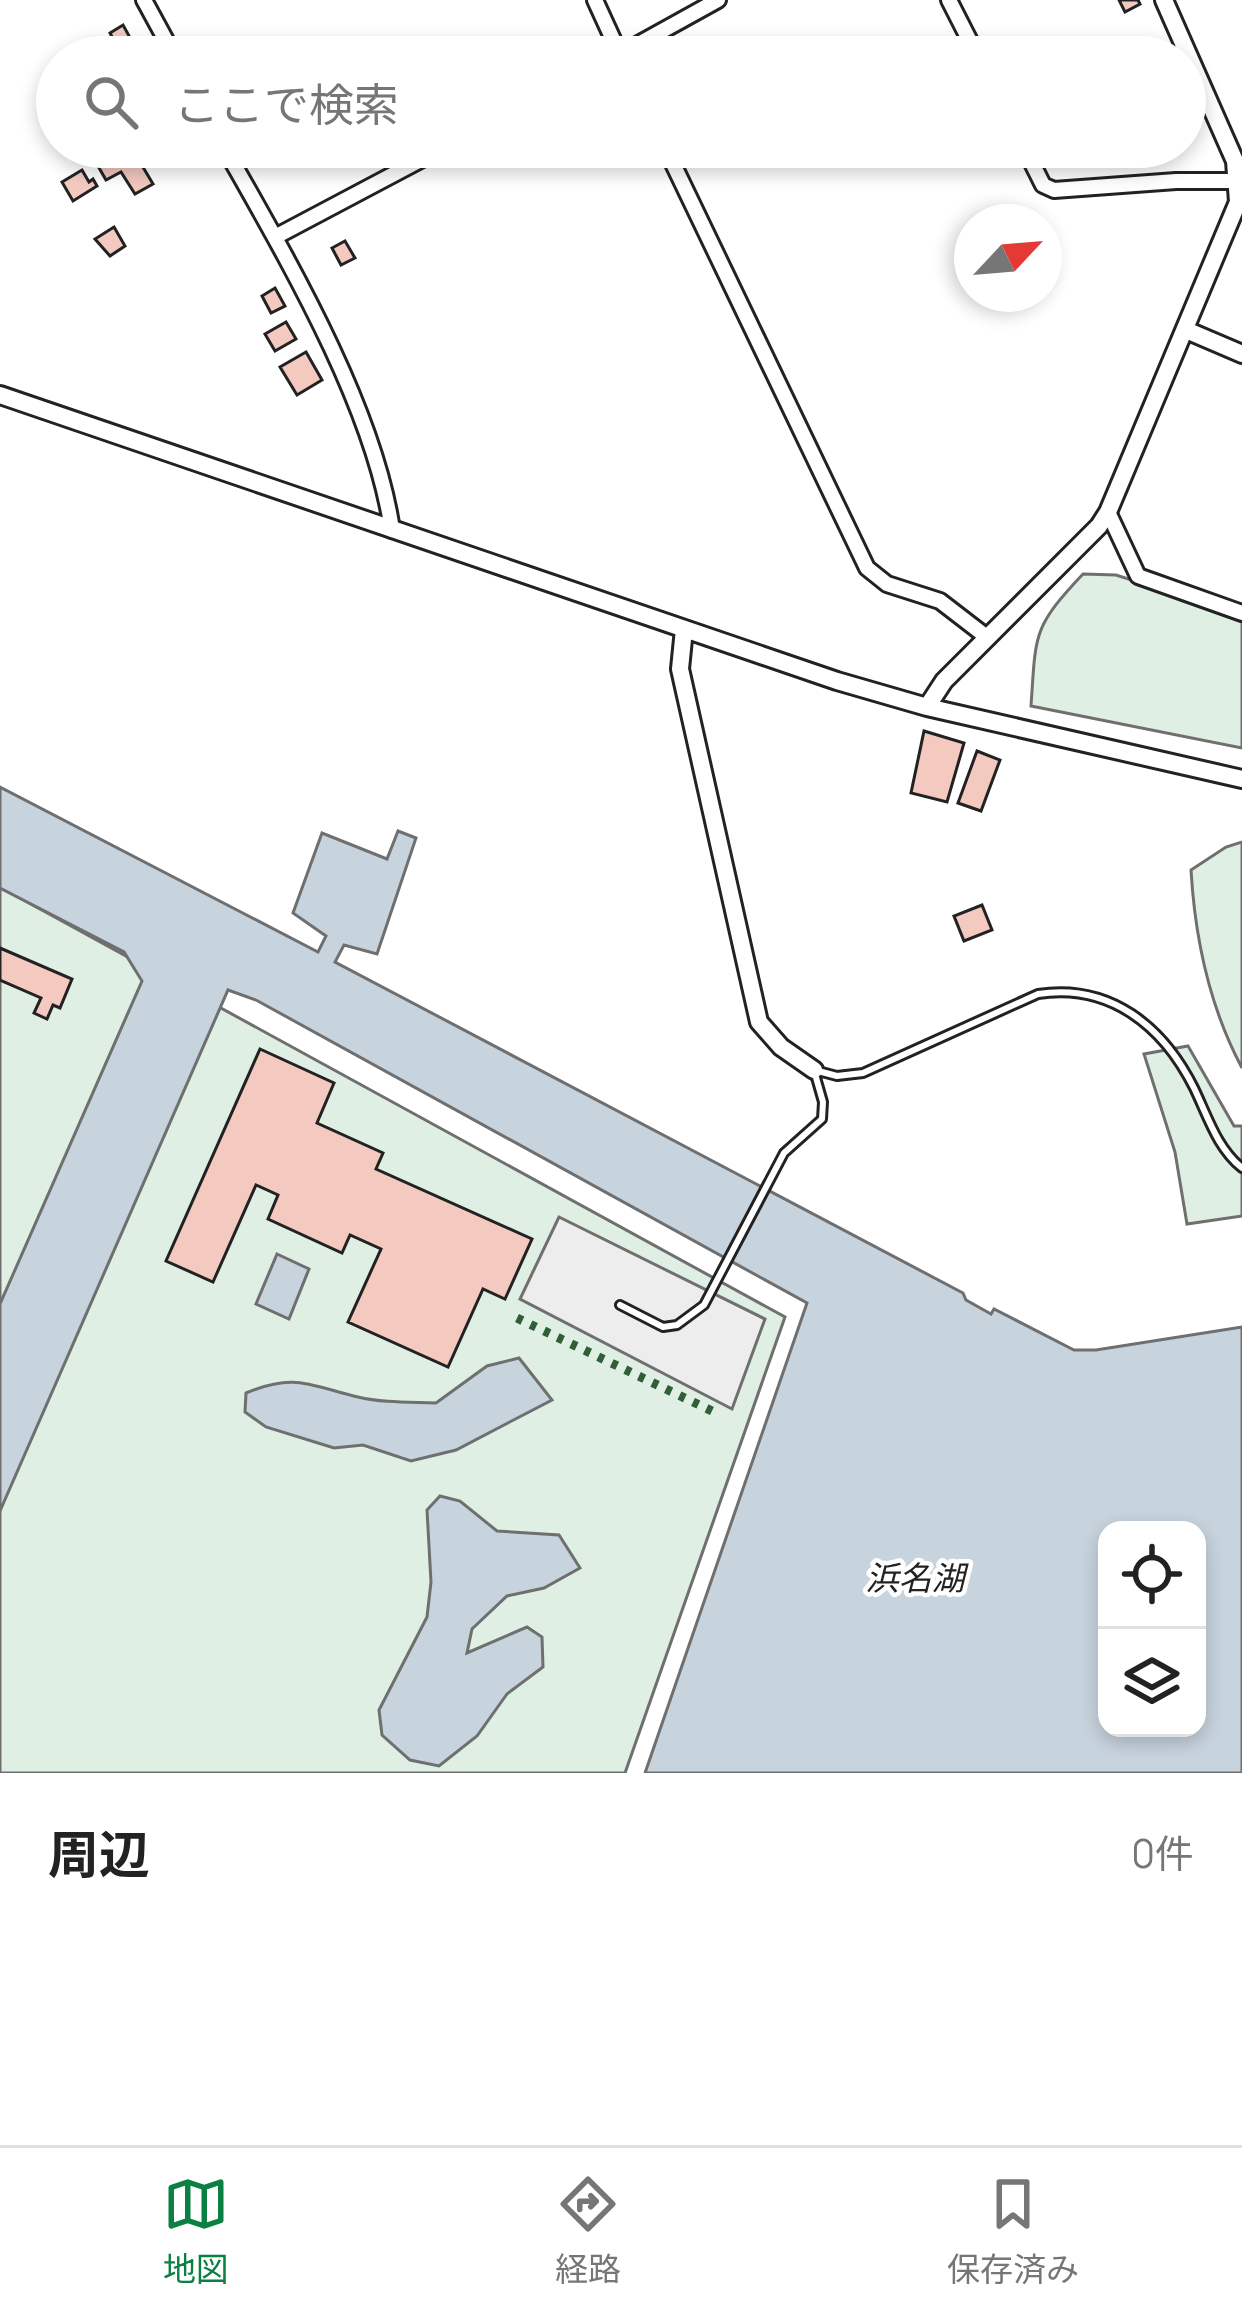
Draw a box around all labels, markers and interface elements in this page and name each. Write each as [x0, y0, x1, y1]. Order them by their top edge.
search box [36, 36, 1206, 168]
icon: search [78, 69, 144, 135]
text: ここで検索 [174, 73, 399, 135]
north arrow [954, 204, 1062, 312]
map controls [1098, 1521, 1206, 1737]
button: locate [1098, 1521, 1206, 1629]
water label: 浜名湖 [866, 1555, 970, 1600]
button: layers [1098, 1629, 1206, 1737]
text: 周辺 [48, 1819, 150, 1888]
text: 0件 [1131, 1826, 1194, 1880]
tab: 地図 [163, 2171, 229, 2291]
tab: 経路 [555, 2171, 621, 2291]
tab: 保存済み [947, 2171, 1079, 2291]

